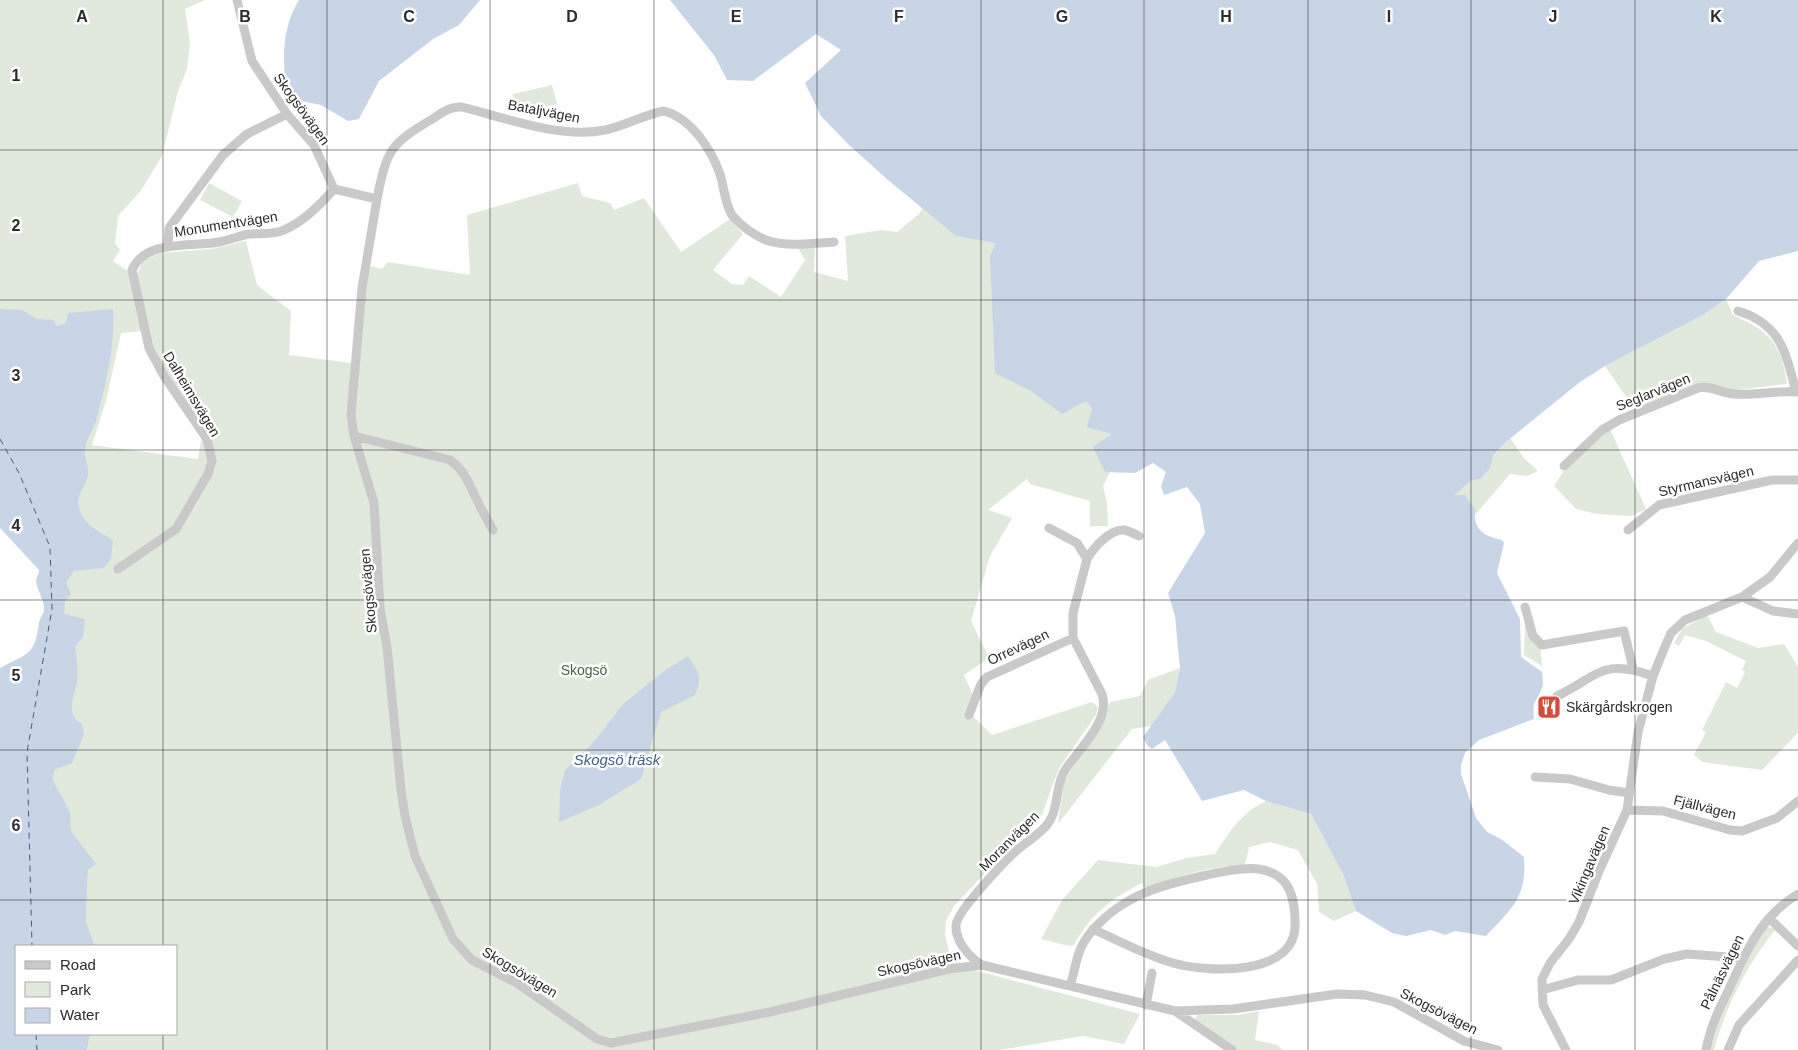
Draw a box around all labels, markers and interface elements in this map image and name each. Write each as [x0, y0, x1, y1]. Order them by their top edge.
text: A [76, 8, 88, 25]
text: B [239, 8, 251, 25]
text: C [403, 8, 415, 25]
text: D [566, 8, 578, 25]
text: E [731, 8, 742, 25]
text: F [894, 8, 904, 25]
text: G [1056, 8, 1068, 25]
text: H [1220, 8, 1232, 25]
text: I [1387, 8, 1391, 25]
text: J [1549, 8, 1557, 25]
text: K [1710, 8, 1722, 25]
text: 1 [12, 67, 21, 84]
street label: Skogsövägen [271, 70, 333, 148]
street label: Bataljvägen [507, 96, 581, 126]
street label: Monumentvägen [173, 208, 279, 240]
text: 2 [12, 217, 21, 234]
street label: Dalheimsvägen [160, 349, 224, 439]
text: 3 [12, 367, 21, 384]
street label: Seglarvägen [1614, 370, 1692, 414]
street label: Styrmansvägen [1657, 462, 1755, 500]
text: 4 [12, 517, 21, 534]
street label: Skogsövägen [356, 548, 380, 634]
street label: Orrevägen [985, 626, 1051, 668]
park label: Skogsö [561, 662, 608, 678]
text: 5 [12, 667, 21, 684]
restaurant icon: Skärgårdskrogen [1536, 694, 1562, 720]
place label: Skärgårdskrogen [1566, 699, 1673, 715]
water label: Skogsö träsk [574, 751, 662, 768]
street label: Fjällvägen [1672, 792, 1738, 822]
street label: Moranvägen [976, 808, 1042, 874]
text: 6 [12, 817, 21, 834]
street label: Vikingavägen [1565, 823, 1613, 907]
street label: Pålnäsvägen [1697, 932, 1747, 1012]
street label: Skogsövägen [480, 943, 560, 1001]
legend [15, 945, 178, 1035]
street label: Skogsövägen [876, 946, 962, 980]
text: Road [60, 956, 96, 973]
text: Park [60, 981, 91, 998]
street label: Skogsövägen [1398, 985, 1480, 1037]
text: Water [60, 1006, 99, 1023]

